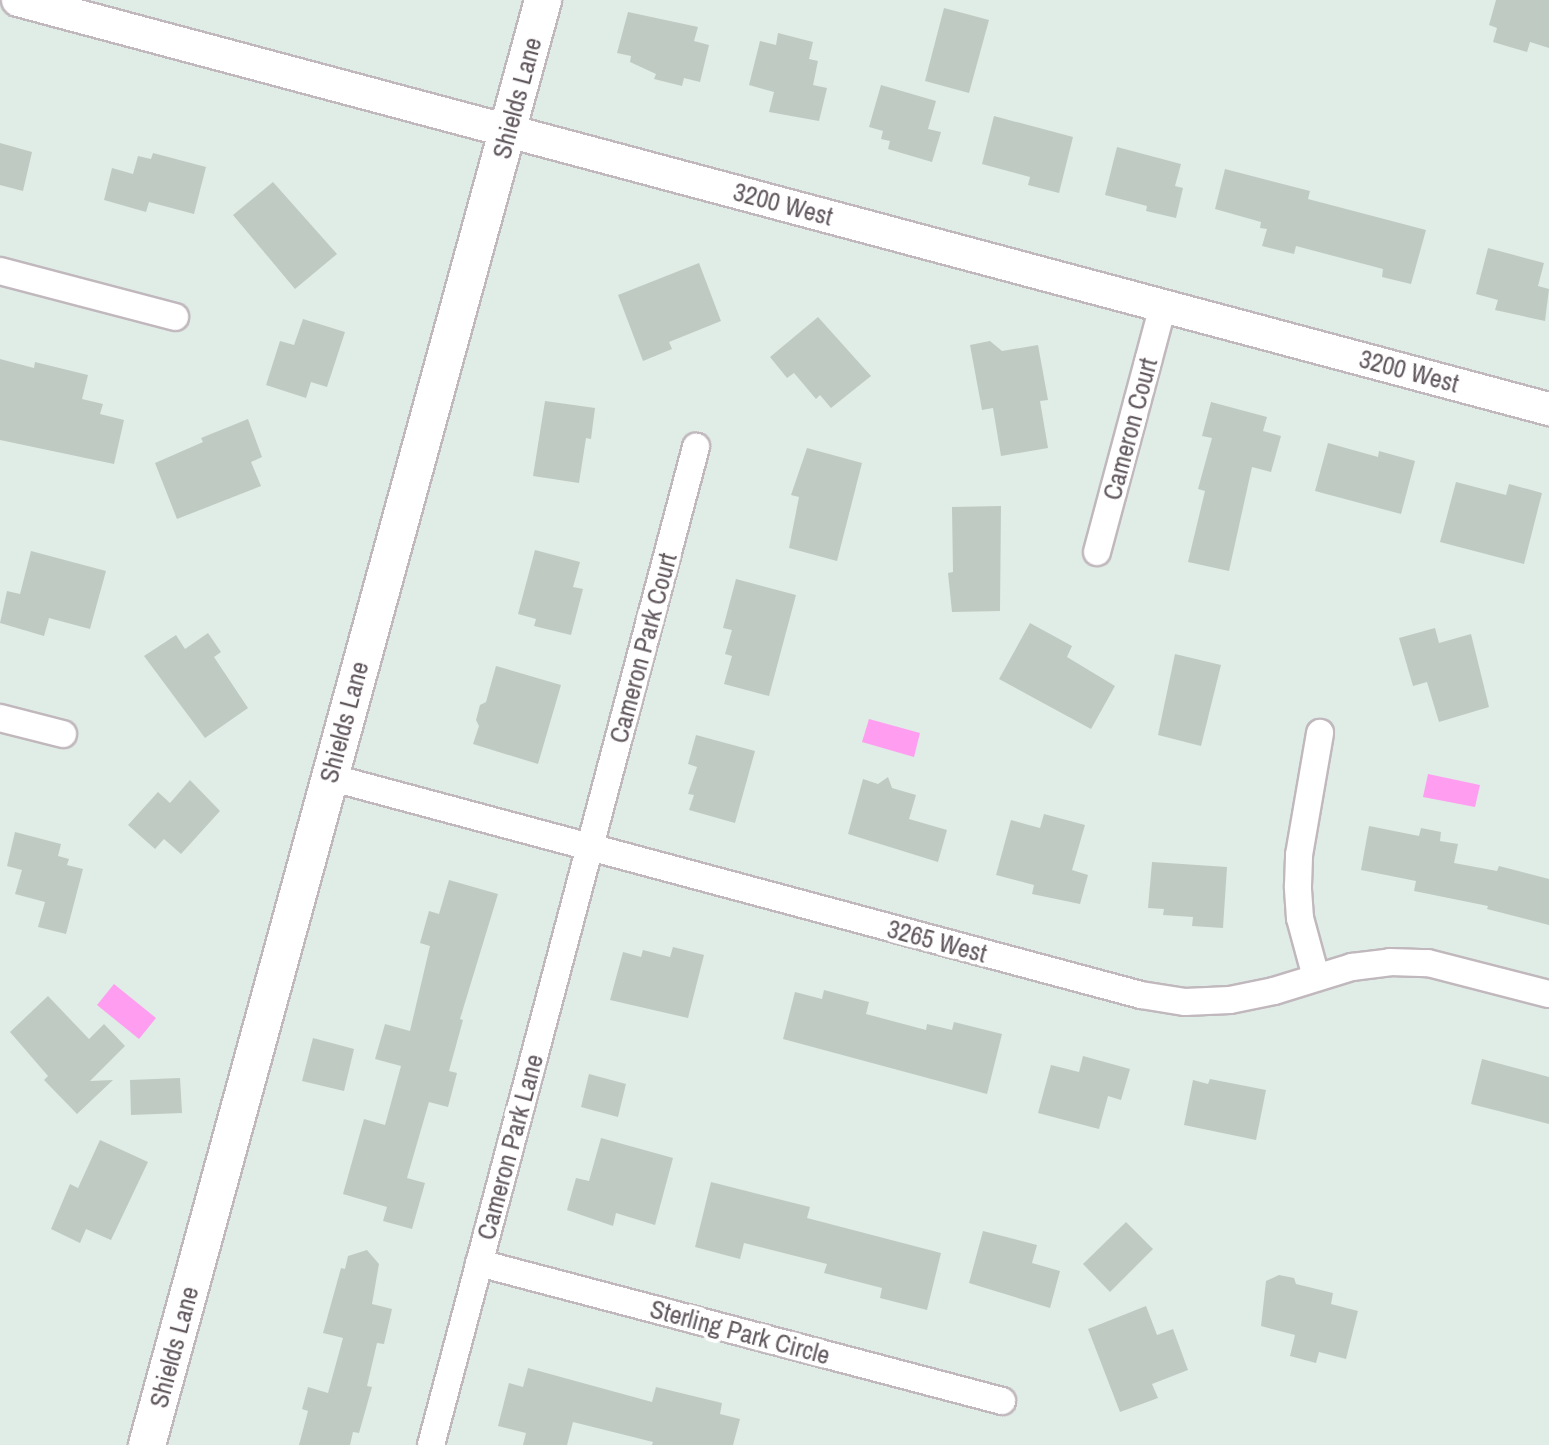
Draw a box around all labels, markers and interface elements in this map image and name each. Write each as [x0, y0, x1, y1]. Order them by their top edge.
street label: Shields Lane [486, 34, 548, 162]
street label: 3200 West [730, 176, 836, 232]
street label: 3200 West [1356, 343, 1462, 399]
street label: Cameron Court [1096, 355, 1164, 503]
street label: Cameron Park Court [603, 550, 683, 746]
street label: Shields Lane [313, 658, 375, 786]
street label: 3265 West [884, 913, 990, 969]
street label: Cameron Park Lane [470, 1051, 550, 1243]
street label: Shields Lane [143, 1283, 205, 1411]
street label: Sterling Park Circle [647, 1293, 833, 1371]

